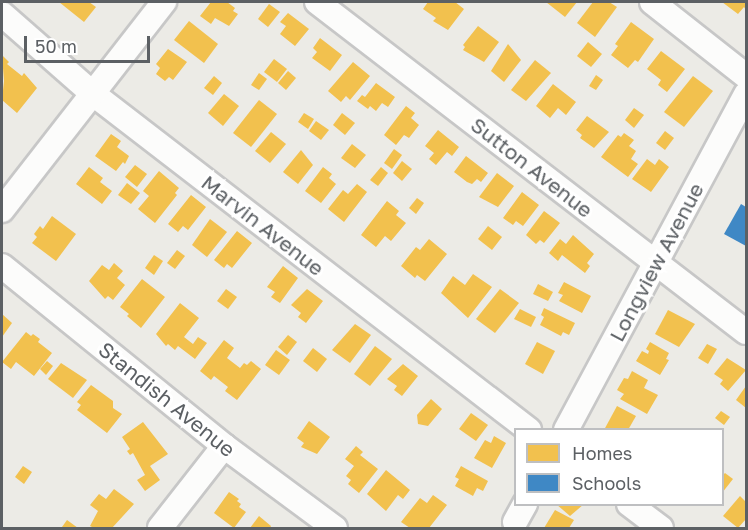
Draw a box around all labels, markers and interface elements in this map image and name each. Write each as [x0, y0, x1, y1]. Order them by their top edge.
scale bar [27, 24, 153, 62]
text: 50 m [35, 35, 77, 57]
street label: Sutton Avenue [466, 112, 598, 222]
street label: Marvin Avenue [197, 169, 329, 281]
street label: Longview Avenue [604, 178, 708, 346]
street label: Standish Avenue [94, 336, 240, 462]
legend [514, 428, 724, 506]
text: Homes [572, 442, 632, 464]
text: Schools [572, 472, 641, 494]

